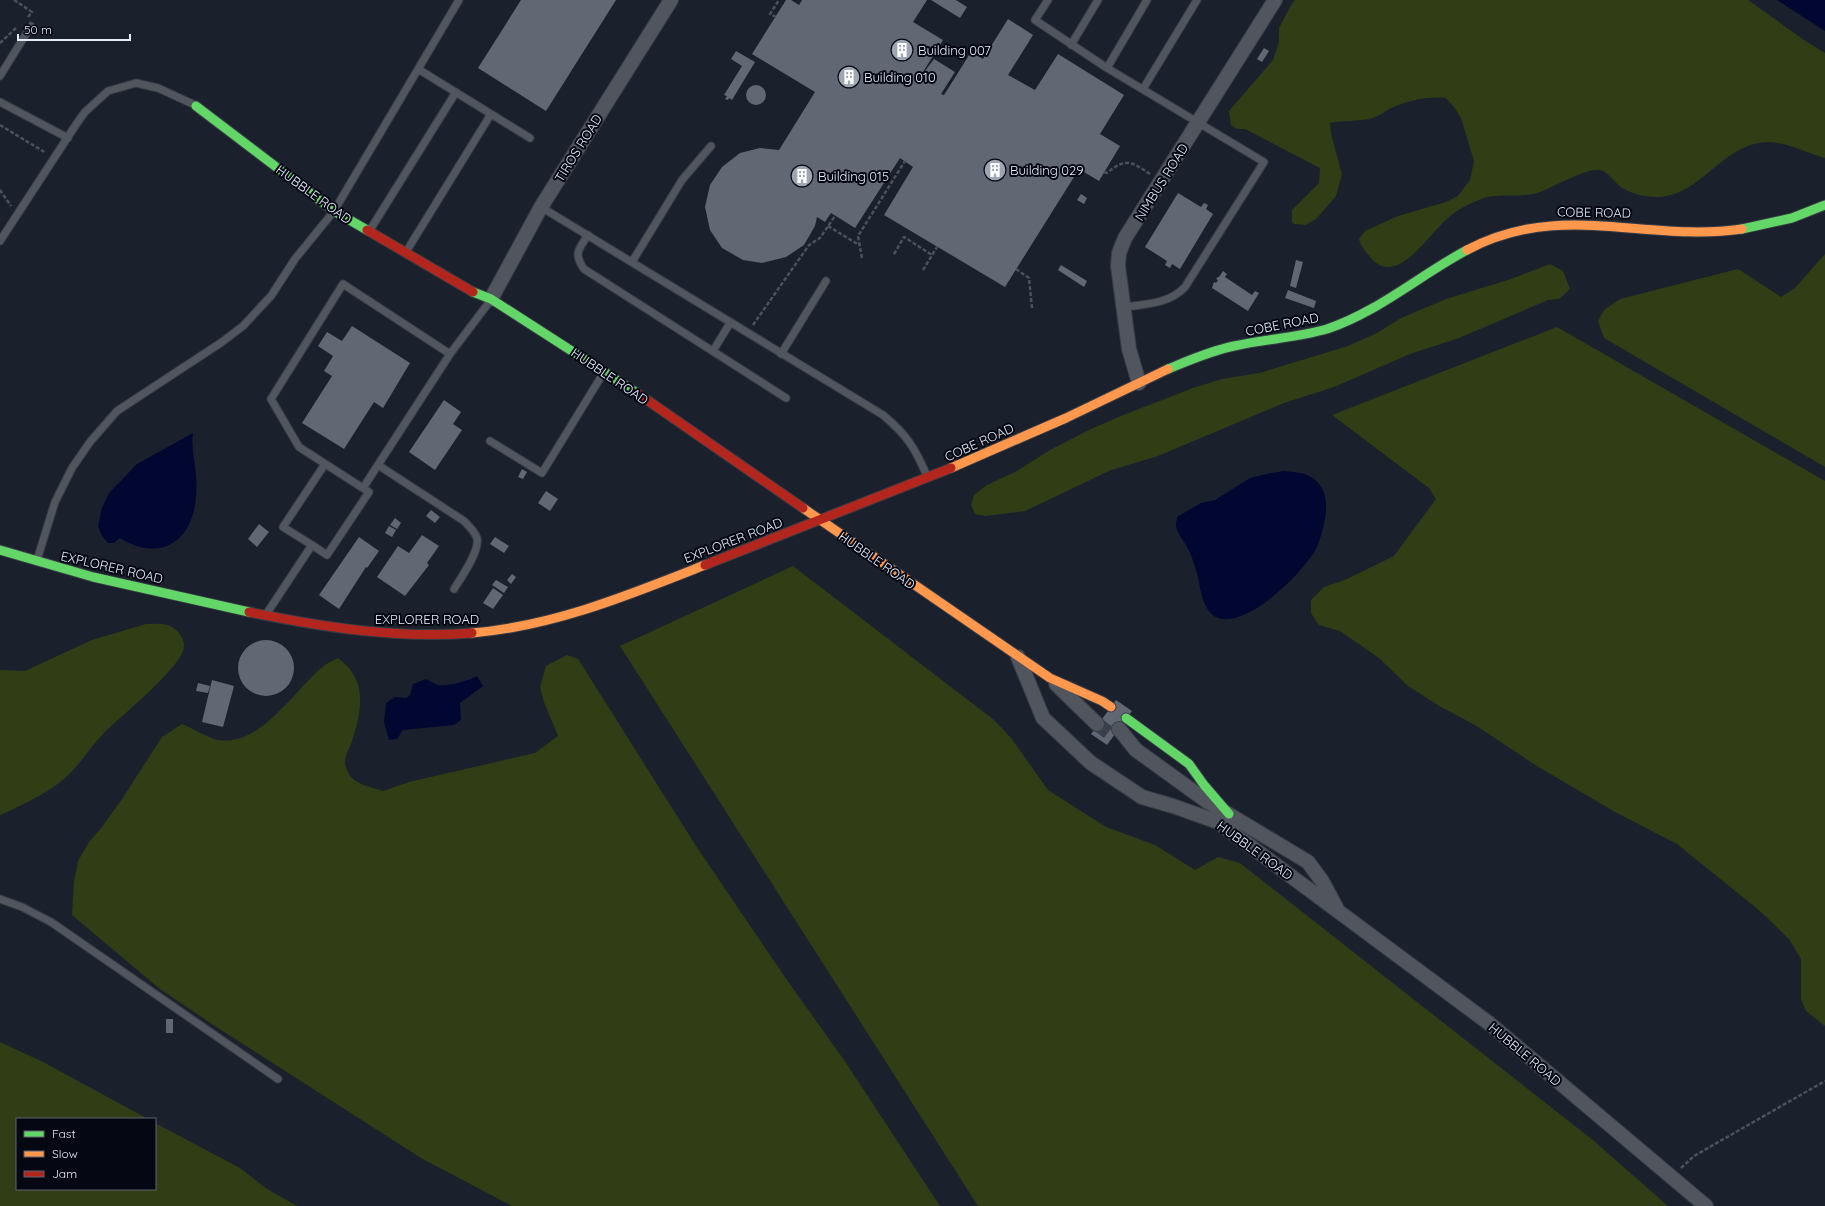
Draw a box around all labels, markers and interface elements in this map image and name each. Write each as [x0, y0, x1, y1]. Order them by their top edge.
scale bar [18, 16, 130, 42]
text: 50 m [24, 22, 52, 37]
building icon: Building 007 [889, 37, 915, 63]
place label: Building 007 [918, 42, 991, 58]
building icon: Building 010 [836, 64, 862, 90]
place label: Building 010 [864, 69, 936, 85]
street label: TIROS ROAD [551, 111, 605, 185]
street label: NIMBUS ROAD [1131, 140, 1191, 224]
building icon: Building 029 [982, 157, 1008, 183]
street label: HUBBLE ROAD [273, 161, 355, 227]
place label: Building 029 [1010, 162, 1084, 178]
building icon: Building 015 [789, 163, 815, 189]
place label: Building 015 [818, 168, 889, 184]
street label: COBE ROAD [1557, 203, 1631, 221]
street label: COBE ROAD [1244, 309, 1320, 339]
street label: HUBBLE ROAD [568, 344, 652, 408]
street label: COBE ROAD [942, 420, 1016, 464]
street label: EXPLORER ROAD [681, 514, 785, 566]
street label: HUBBLE ROAD [836, 528, 918, 592]
street label: EXPLORER ROAD [59, 547, 165, 587]
street label: EXPLORER ROAD [375, 611, 479, 627]
street label: HUBBLE ROAD [1214, 817, 1296, 883]
street label: HUBBLE ROAD [1486, 1019, 1564, 1089]
legend [16, 1118, 156, 1190]
text: Fast [52, 1126, 76, 1141]
text: Slow [52, 1146, 78, 1161]
text: Jam [52, 1166, 77, 1181]

